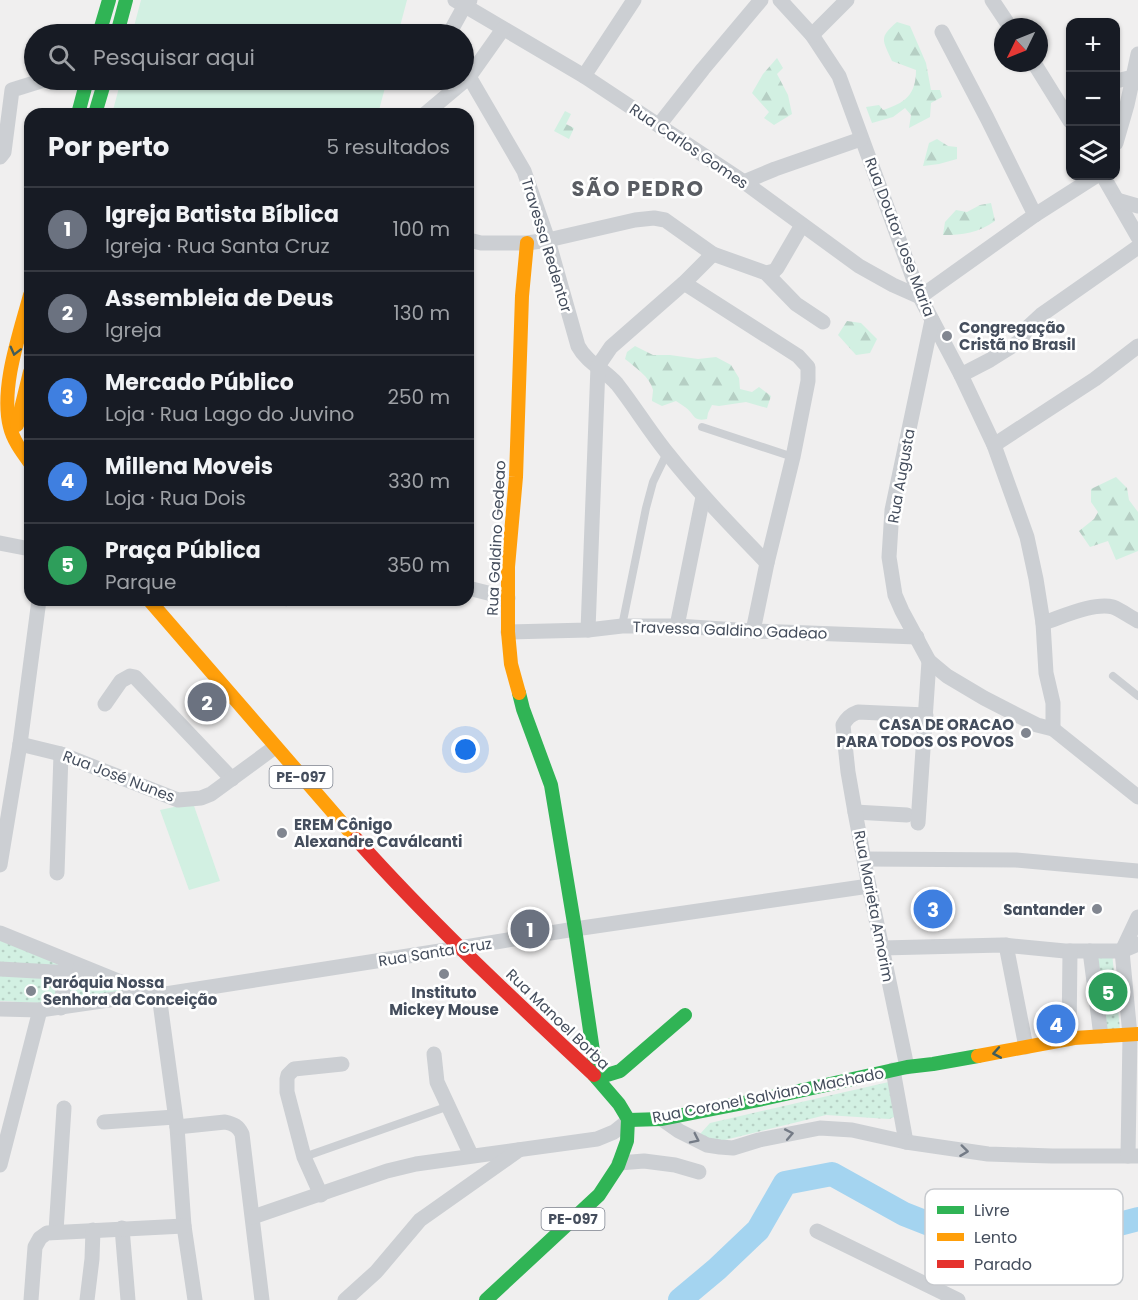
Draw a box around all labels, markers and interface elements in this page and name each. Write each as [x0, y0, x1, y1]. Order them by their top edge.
north arrow [994, 18, 1048, 72]
map controls [1066, 18, 1120, 180]
button: + [1066, 18, 1120, 72]
search box [24, 24, 474, 90]
icon: search [45, 41, 78, 74]
text: Pesquisar aqui [93, 42, 255, 73]
button: − [1066, 72, 1120, 126]
street label: Rua Carlos Gomes [625, 98, 753, 194]
button: layers [1066, 126, 1120, 180]
text: Por perto [48, 129, 169, 165]
text: 5 resultados [327, 133, 450, 161]
street label: Rua Doutor Jose Maria [860, 155, 940, 319]
district label: SÃO PEDRO [572, 174, 704, 203]
street label: Travessa Redentor [517, 175, 578, 315]
text: Igreja Batista Bíblica [105, 199, 339, 230]
text: 1 [64, 215, 71, 243]
text: 100 m [393, 215, 450, 243]
text: Igreja · Rua Santa Cruz [105, 232, 330, 260]
text: Assembleia de Deus [105, 283, 334, 314]
text: 2 [62, 299, 73, 327]
text: 130 m [393, 299, 450, 327]
text: Igreja [105, 316, 162, 344]
place label: Congregação Cristã no Brasil [959, 317, 1076, 355]
marker: Congregação Cristã no Brasil [940, 329, 954, 343]
one-way arrow [10, 346, 23, 356]
text: Mercado Público [105, 367, 294, 398]
text: 3 [61, 383, 74, 411]
text: 250 m [387, 383, 450, 411]
text: Loja · Rua Lago do Juvino [105, 400, 354, 428]
street label: Rua Augusta [882, 427, 920, 525]
text: Millena Moveis [105, 451, 273, 482]
street label: Rua Galdino Gedeao [481, 460, 511, 616]
text: 4 [61, 467, 74, 495]
text: 330 m [388, 467, 450, 495]
text: Loja · Rua Dois [105, 484, 246, 512]
text: Praça Pública [105, 535, 261, 566]
text: 5 [61, 551, 74, 579]
text: 350 m [387, 551, 450, 579]
text: Parque [105, 568, 176, 596]
street label: Travessa Galdino Gadeao [632, 616, 828, 644]
pin: 2 [188, 680, 226, 724]
place label: CASA DE ORACAO PARA TODOS OS POVOS [837, 714, 1014, 752]
marker: CASA DE ORACAO PARA TODOS OS POVOS [1019, 726, 1033, 740]
your location [451, 735, 480, 764]
street label: Rua José Nunes [60, 745, 178, 807]
road number: PE-097 [270, 766, 332, 788]
place label: EREM Cônigo Alexandre Caválcanti [294, 814, 462, 852]
marker: EREM Cônigo Alexandre Caválcanti [275, 826, 289, 840]
street label: Rua Marieta Amorim [849, 828, 899, 984]
pin: 3 [914, 886, 952, 932]
place label: Santander [1003, 899, 1086, 920]
marker: Santander [1090, 902, 1104, 916]
pin: 1 [510, 906, 550, 952]
street label: Rua Santa Cruz [377, 933, 493, 971]
street label: Rua Manoel Borba [502, 964, 614, 1074]
marker: Instituto Mickey Mouse [437, 967, 451, 981]
pin: 5 [1088, 970, 1128, 1014]
place label: Paróquia Nossa Senhora da Conceição [43, 972, 218, 1010]
place label: Instituto Mickey Mouse [389, 982, 499, 1020]
marker: Paróquia Nossa Senhora da Conceição [24, 984, 38, 998]
pin: 4 [1036, 1002, 1076, 1046]
one-way arrow [992, 1046, 1002, 1058]
street label: Rua Coronel Salviano Machado [650, 1062, 886, 1128]
one-way arrow [784, 1128, 794, 1141]
one-way arrow [689, 1131, 700, 1143]
one-way arrow [959, 1144, 969, 1157]
legend [925, 1189, 1123, 1285]
text: Livre [974, 1199, 1010, 1222]
road number: PE-097 [542, 1208, 604, 1230]
text: Lento [974, 1226, 1017, 1249]
text: Parado [974, 1253, 1032, 1276]

